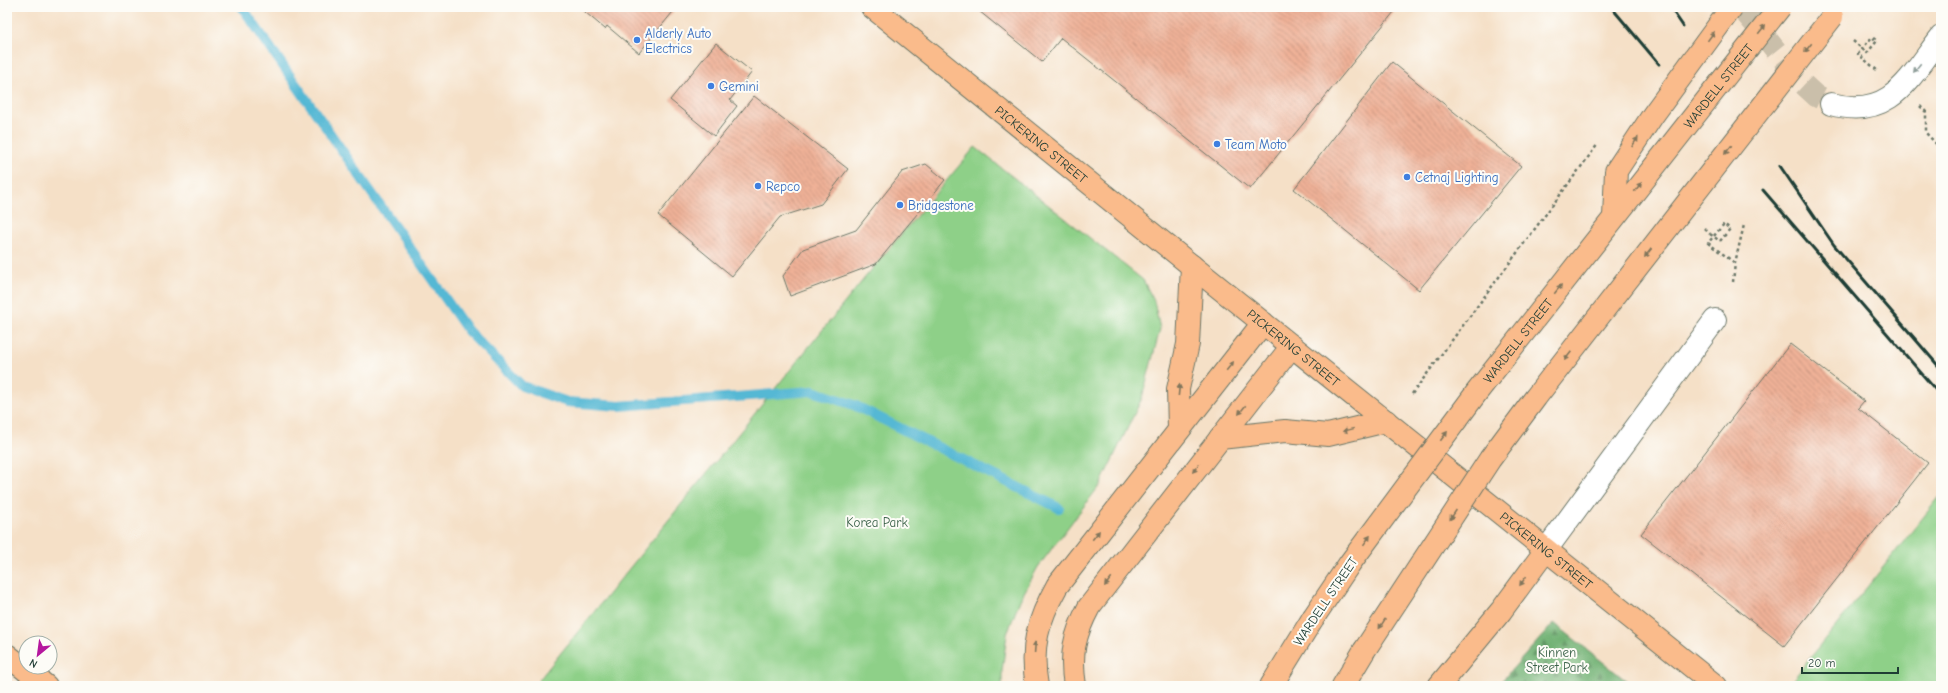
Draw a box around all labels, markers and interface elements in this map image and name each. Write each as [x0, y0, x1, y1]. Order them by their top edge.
one-way arrow [1757, 24, 1766, 35]
place label: Alderly Auto Electrics [645, 26, 712, 56]
one-way arrow [1707, 31, 1715, 42]
marker: Alderly Auto Electrics [632, 35, 642, 45]
street label: WARDELL STREET [1681, 41, 1756, 131]
one-way arrow [1804, 43, 1813, 54]
one-way arrow [1913, 63, 1921, 74]
place label: Gemini [719, 79, 759, 94]
marker: Gemini [706, 81, 716, 91]
street label: PICKERING STREET [992, 103, 1090, 186]
one-way arrow [1632, 136, 1639, 148]
place label: Team Moto [1225, 137, 1287, 152]
marker: Team Moto [1212, 139, 1222, 149]
one-way arrow [1724, 145, 1733, 156]
place label: Cetnaj Lighting [1415, 170, 1499, 185]
marker: Cetnaj Lighting [1402, 172, 1412, 182]
place label: Repco [766, 179, 800, 194]
marker: Repco [753, 181, 763, 191]
one-way arrow [1634, 181, 1643, 192]
place label: Bridgestone [908, 198, 974, 213]
marker: Bridgestone [895, 200, 905, 210]
one-way arrow [1645, 248, 1653, 258]
one-way arrow [1554, 283, 1562, 294]
street label: WARDELL STREET [1480, 295, 1556, 386]
street label: PICKERING STREET [1244, 306, 1343, 390]
one-way arrow [1564, 350, 1573, 361]
one-way arrow [1226, 361, 1234, 372]
one-way arrow [1176, 384, 1182, 396]
one-way arrow [1238, 404, 1246, 415]
one-way arrow [1341, 427, 1353, 433]
one-way arrow [1440, 430, 1449, 441]
one-way arrow [1192, 463, 1201, 474]
street label: PICKERING STREET [1497, 509, 1596, 592]
one-way arrow [1449, 510, 1457, 520]
park label: Korea Park [846, 515, 908, 530]
one-way arrow [1092, 530, 1101, 541]
one-way arrow [1363, 535, 1371, 546]
street label: WARDELL STREET [1290, 554, 1361, 648]
one-way arrow [1103, 576, 1112, 587]
one-way arrow [1519, 576, 1527, 587]
one-way arrow [1378, 619, 1386, 629]
north arrow [18, 635, 58, 675]
one-way arrow [1032, 640, 1038, 653]
park label: Kinnen Street Park [1526, 645, 1589, 675]
scale bar [1802, 649, 1898, 675]
text: N [27, 656, 40, 671]
text: 20 m [1808, 656, 1836, 670]

